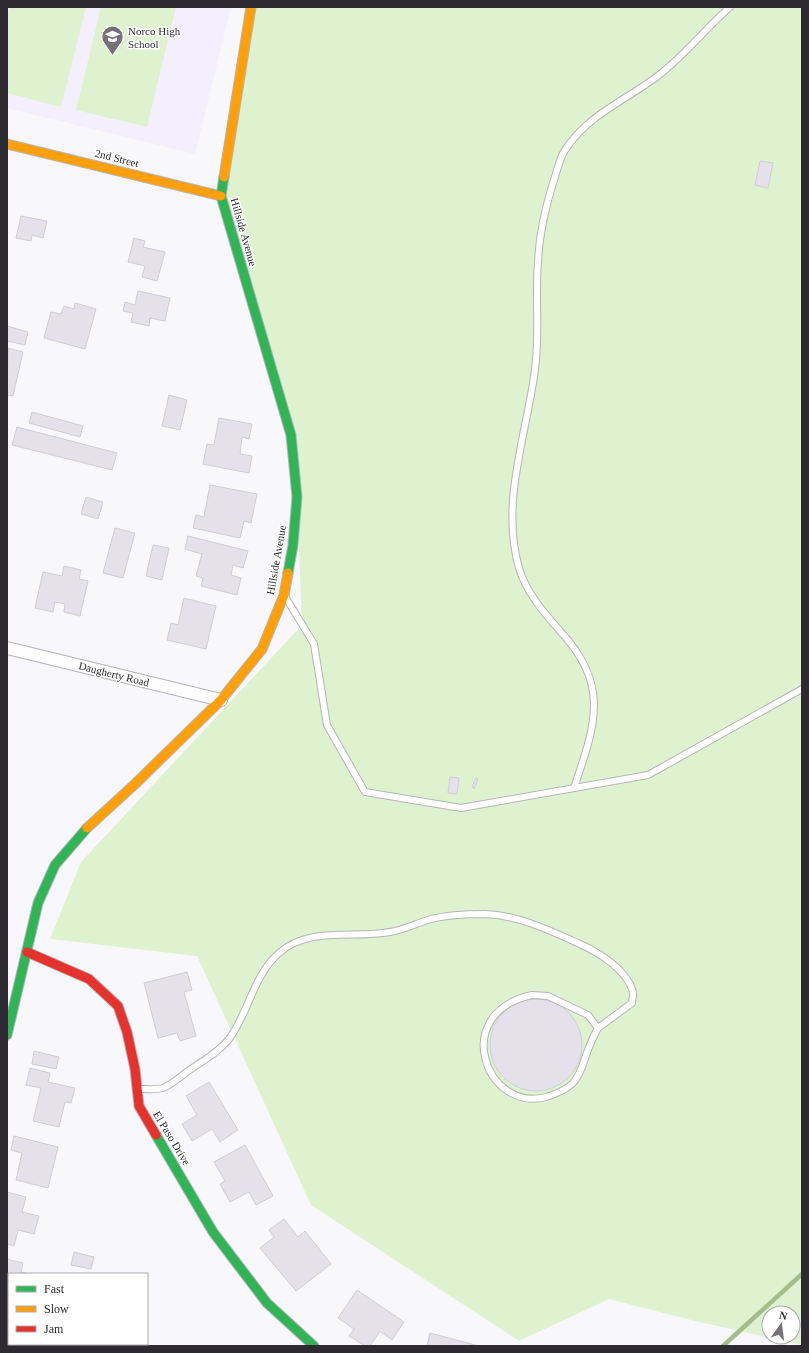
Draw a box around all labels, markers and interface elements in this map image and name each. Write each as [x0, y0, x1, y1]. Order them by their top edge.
school or university icon: Norco High School [100, 24, 126, 57]
place label: Norco High School [128, 25, 181, 50]
street label: 2nd Street [94, 147, 140, 169]
street label: Hillside Avenue [229, 197, 259, 268]
street label: Hillside Avenue [264, 524, 288, 596]
street label: Daugherty Road [77, 659, 151, 689]
street label: El Paso Drive [151, 1109, 193, 1167]
legend [8, 1273, 148, 1345]
text: Fast [44, 1282, 65, 1296]
text: Slow [44, 1302, 69, 1316]
north arrow [761, 1305, 801, 1345]
text: N [778, 1309, 789, 1322]
text: Jam [44, 1322, 64, 1336]

